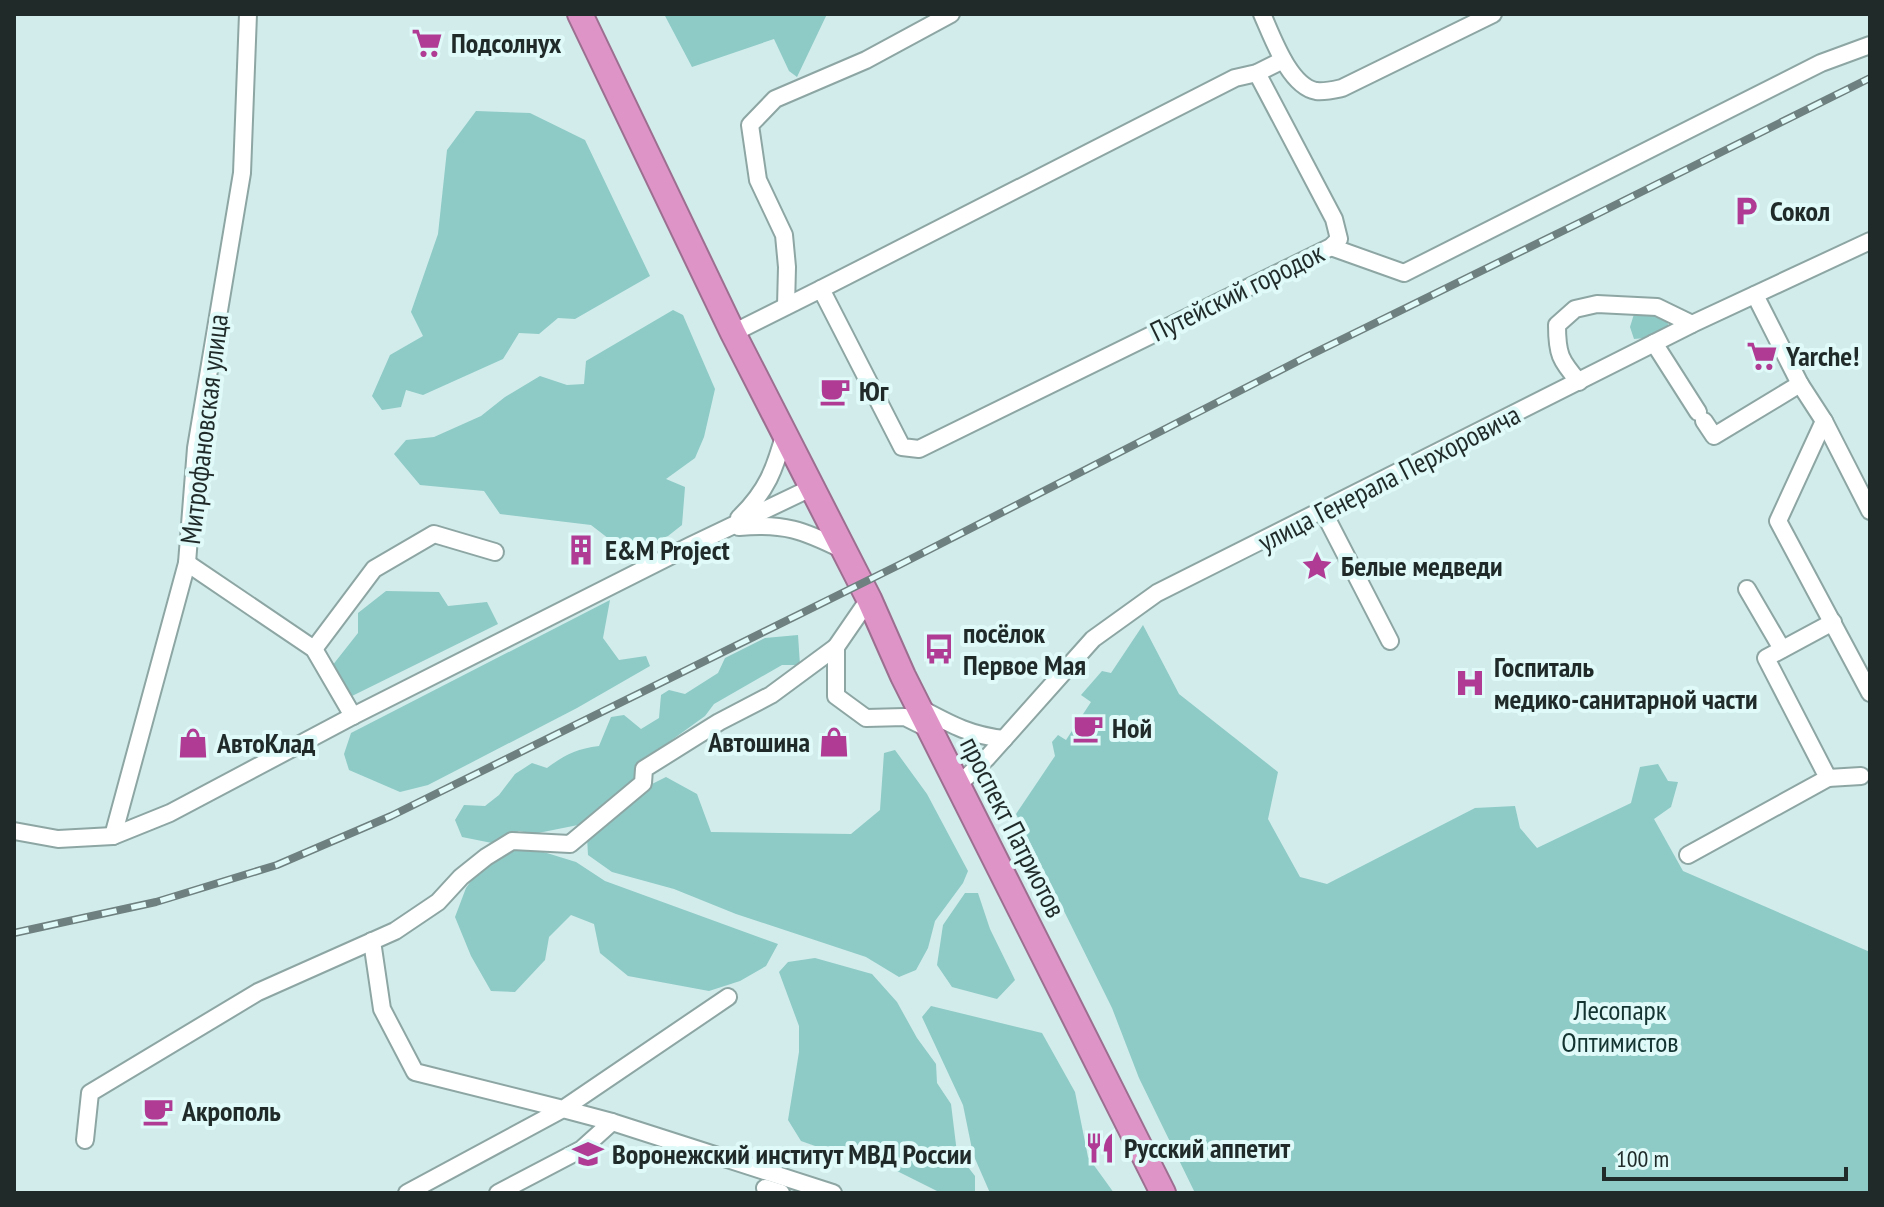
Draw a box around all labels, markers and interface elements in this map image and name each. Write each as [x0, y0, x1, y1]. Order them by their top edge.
place label: Подсолнух [451, 24, 562, 61]
supermarket icon: Подсолнух [410, 26, 444, 60]
place label: Сокол [1770, 192, 1830, 229]
parking icon: Сокол [1729, 194, 1763, 228]
street label: Путейский городок [1144, 233, 1330, 350]
street label: Митрофановская улица [171, 312, 236, 546]
place label: Yarche! [1785, 337, 1859, 374]
supermarket icon: Yarche! [1745, 339, 1779, 373]
place label: Юг [859, 372, 889, 409]
cafe icon: Юг [818, 374, 852, 408]
street label: улица Генерала Перхоровича [1251, 395, 1526, 560]
place label: E&M Project [605, 531, 730, 568]
building icon: E&M Project [564, 533, 598, 567]
place label: Белые медведи [1341, 547, 1503, 584]
place icon: Белые медведи [1300, 549, 1334, 583]
place label: посёлок Первое Мая [963, 614, 1086, 683]
bus stop icon: посёлок Первое Мая [922, 632, 956, 666]
place label: Госпиталь медико-санитарной части [1494, 648, 1758, 717]
hospital icon: Госпиталь медико-санитарной части [1453, 666, 1487, 700]
place label: Ной [1112, 709, 1152, 746]
cafe icon: Ной [1071, 711, 1105, 745]
place label: Автошина [707, 723, 810, 760]
place label: АвтоКлад [216, 724, 316, 761]
shop icon: Автошина [817, 725, 851, 759]
shop icon: АвтоКлад [176, 726, 210, 760]
street label: проспект Патриотов [952, 730, 1075, 923]
park label: Лесопарк Оптимистов [1561, 991, 1679, 1060]
place label: Акрополь [181, 1092, 281, 1129]
cafe icon: Акрополь [141, 1094, 175, 1128]
place label: Русский аппетит [1124, 1129, 1290, 1166]
restaurant icon: Русский аппетит [1083, 1131, 1117, 1165]
scale bar [1604, 1131, 1846, 1181]
place label: Воронежский институт МВД России [612, 1135, 972, 1172]
school or university icon: Воронежский институт МВД России [571, 1137, 605, 1171]
text: 100 m [1616, 1143, 1669, 1174]

